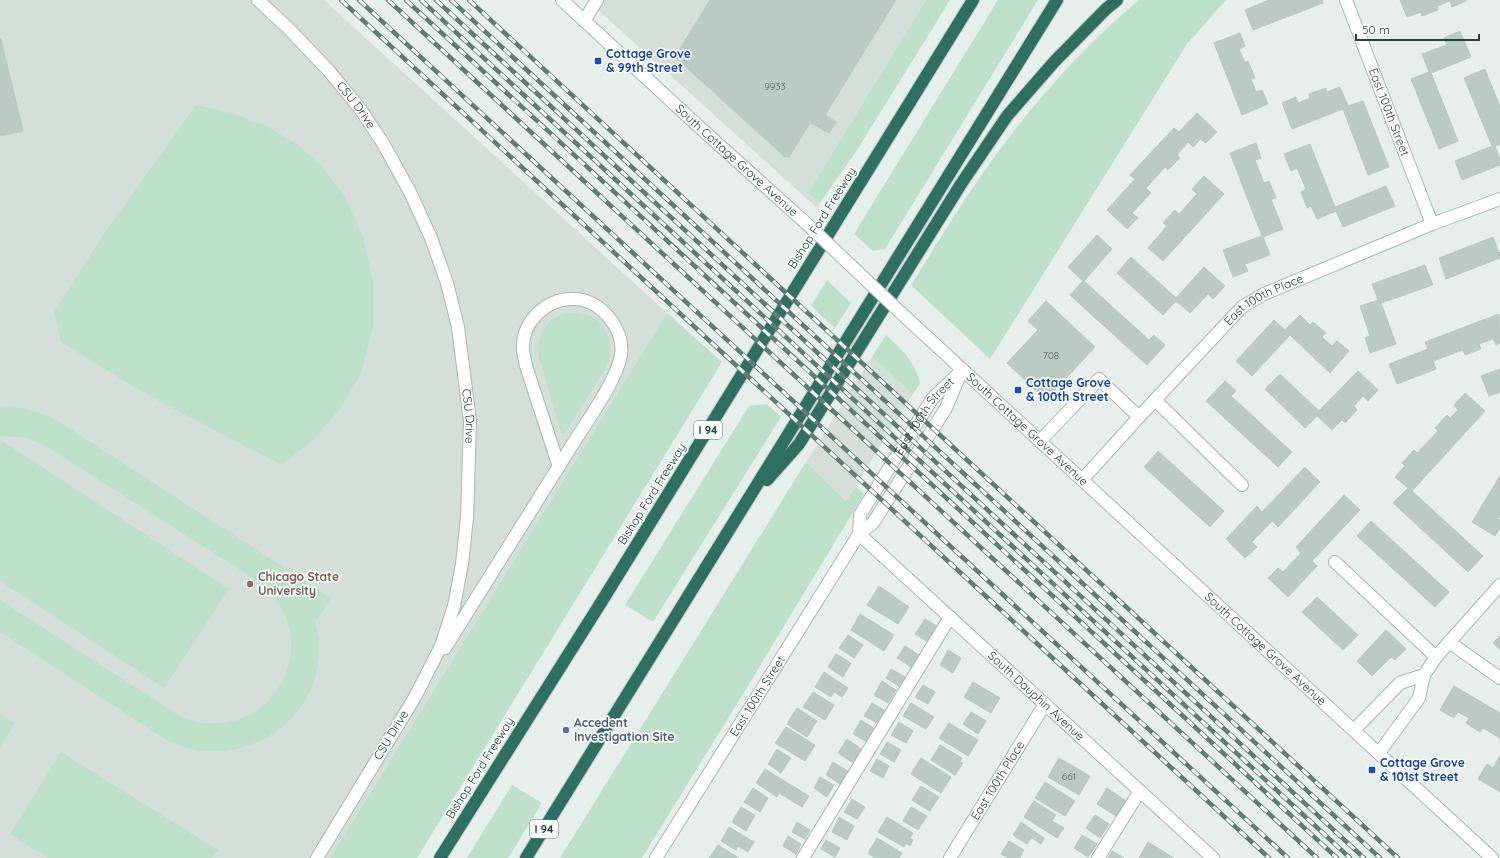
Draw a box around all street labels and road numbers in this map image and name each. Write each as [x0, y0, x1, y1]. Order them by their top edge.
street label: East 100th Street [1366, 66, 1413, 158]
street label: CSU Drive [334, 78, 379, 131]
street label: South Cottage Grove Avenue [672, 101, 801, 219]
street label: Bishop Ford Freeway [784, 164, 859, 271]
street label: East 100th Place [1221, 270, 1306, 328]
street label: South Cottage Grove Avenue [964, 369, 1092, 489]
street label: East 100th Street [891, 374, 957, 458]
street label: CSU Drive [459, 388, 478, 444]
road number: I 94 [694, 421, 722, 439]
street label: Bishop Ford Freeway [614, 440, 689, 547]
street label: South Cottage Grove Avenue [1202, 589, 1330, 709]
street label: South Dauphin Avenue [985, 648, 1088, 744]
street label: East 100th Street [726, 653, 788, 739]
street label: CSU Drive [370, 707, 411, 762]
street label: Bishop Ford Freeway [442, 714, 517, 821]
street label: East 100th Place [967, 738, 1028, 823]
road number: I 94 [530, 820, 558, 838]

